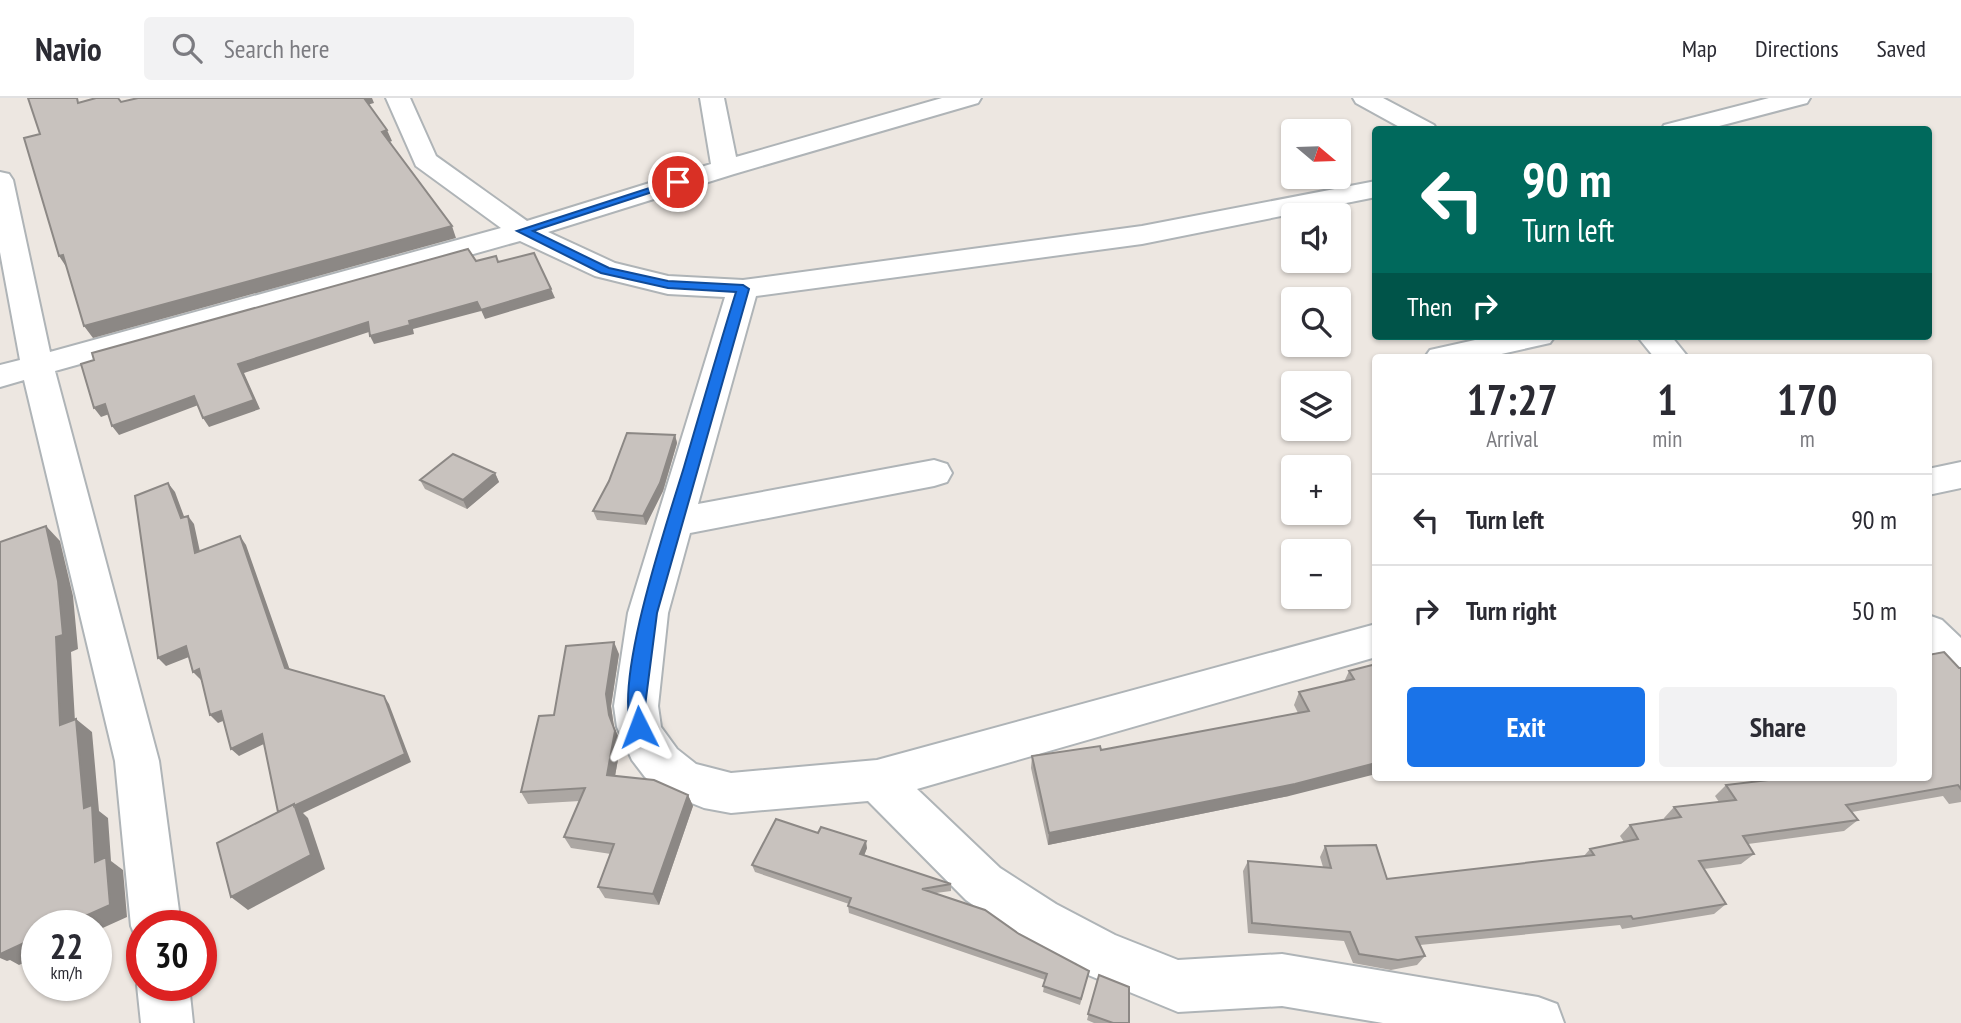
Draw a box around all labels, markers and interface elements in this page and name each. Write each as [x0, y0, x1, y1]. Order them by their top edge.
search box [144, 17, 634, 80]
text: Navio [35, 27, 102, 70]
icon: search [168, 29, 206, 67]
text: Search here [224, 32, 329, 65]
text: Map [1682, 33, 1717, 64]
text: Directions [1755, 33, 1839, 64]
text: Saved [1877, 33, 1926, 64]
north arrow [1281, 119, 1351, 189]
map controls [1281, 119, 1351, 609]
text: 90 m [1522, 147, 1611, 211]
pin [648, 152, 708, 212]
icon: left [1407, 154, 1498, 245]
icon: arrive [659, 163, 697, 201]
button: sound [1281, 203, 1351, 273]
text: Turn left [1522, 209, 1614, 251]
button: search [1281, 287, 1351, 357]
icon: right [1466, 287, 1504, 325]
text: Then [1407, 290, 1452, 323]
button: layers [1281, 371, 1351, 441]
text: 17:27 [1467, 372, 1558, 427]
text: 1 [1657, 372, 1677, 427]
text: 170 [1777, 372, 1837, 427]
text: Arrival [1486, 424, 1538, 453]
text: min [1652, 424, 1682, 453]
text: m [1800, 424, 1815, 453]
button: + [1281, 455, 1351, 525]
icon: left [1407, 501, 1445, 539]
text: Turn left [1466, 503, 1544, 536]
text: 90 m [1851, 503, 1897, 536]
button: − [1281, 539, 1351, 609]
icon: right [1407, 592, 1445, 630]
text: Turn right [1466, 594, 1557, 627]
text: 50 m [1851, 594, 1897, 627]
button: Exit [1407, 687, 1645, 767]
button: Share [1659, 687, 1897, 767]
position arrow [602, 690, 676, 764]
speed limit sign: 30 [126, 910, 217, 1001]
text: 22 [50, 923, 83, 969]
text: km/h [51, 961, 82, 984]

